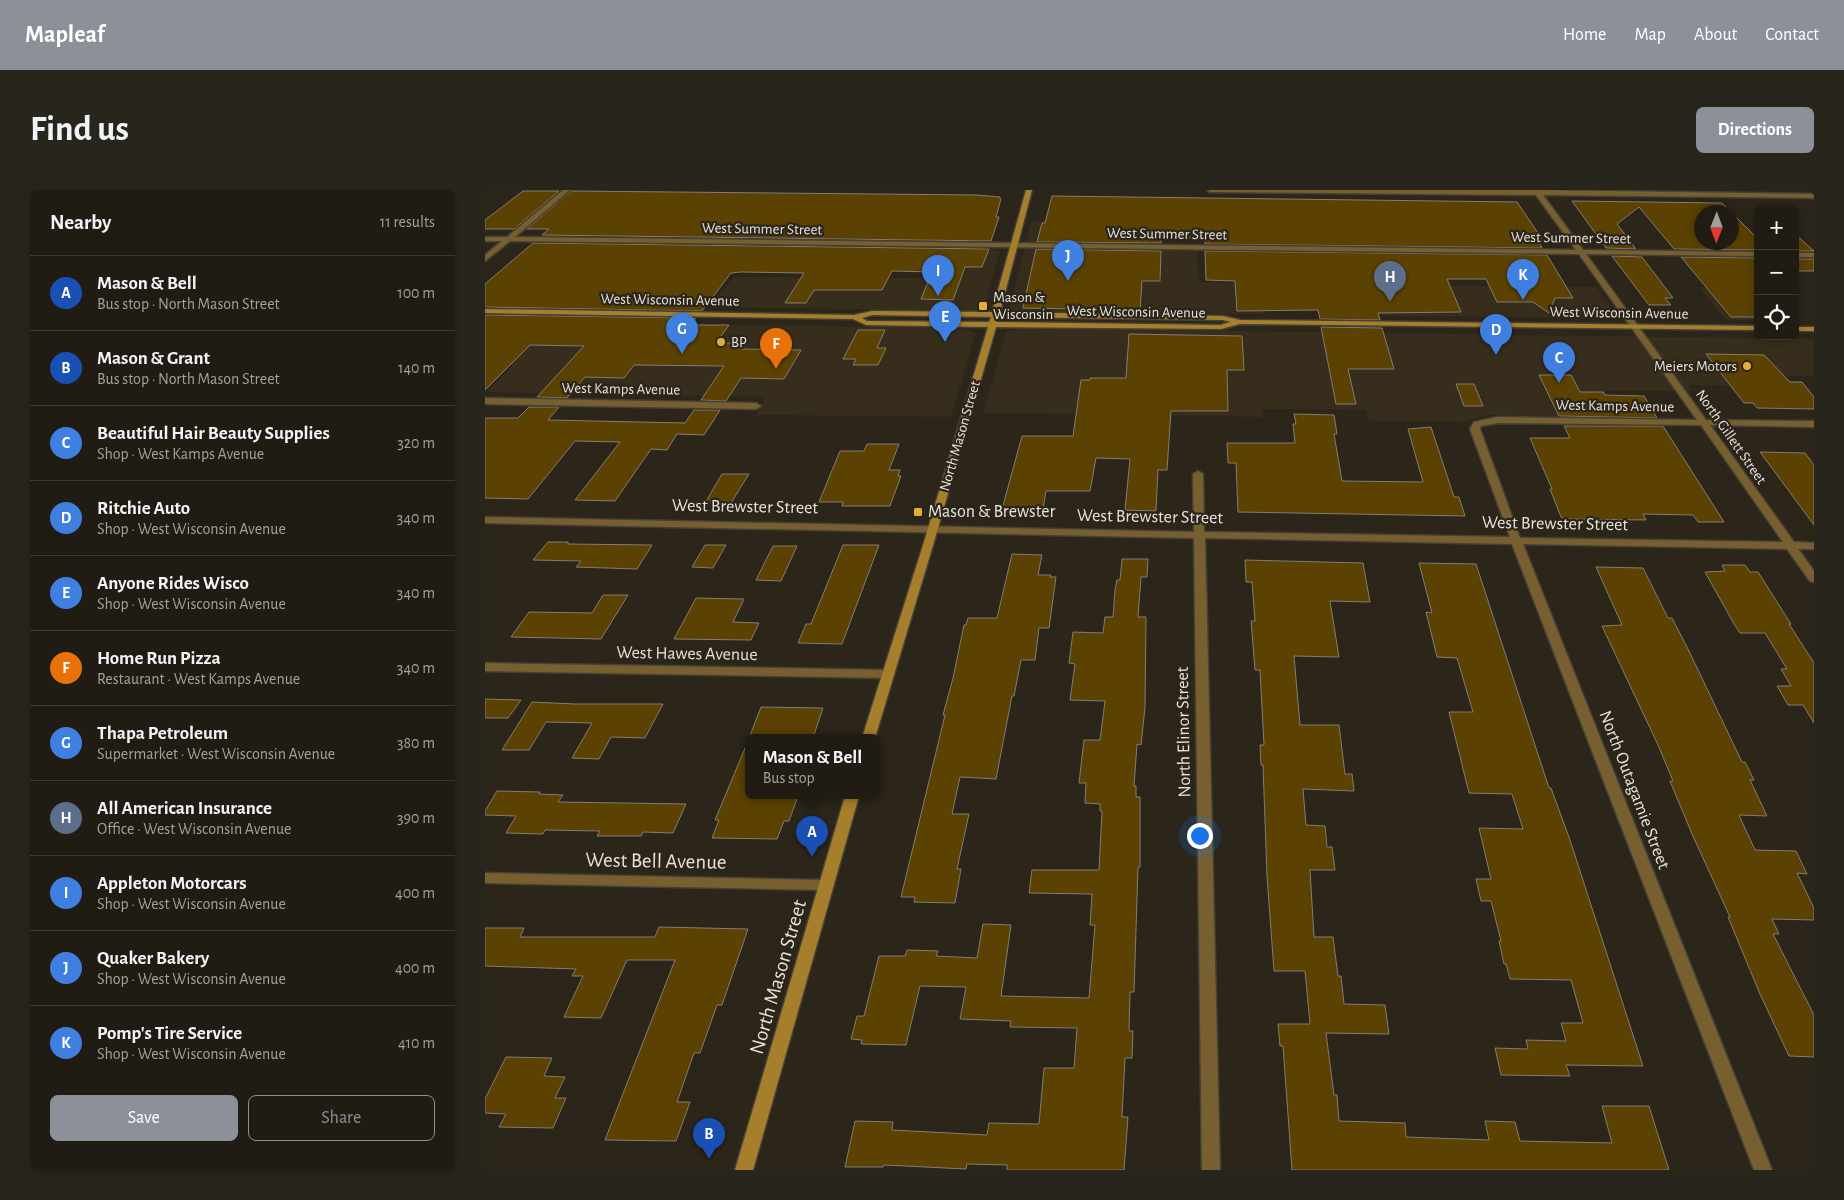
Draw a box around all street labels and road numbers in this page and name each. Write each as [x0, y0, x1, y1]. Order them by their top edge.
street label: West Summer Street [702, 220, 823, 238]
street label: West Summer Street [1107, 225, 1228, 243]
street label: West Summer Street [1511, 229, 1632, 247]
street label: West Wisconsin Avenue [600, 291, 740, 309]
street label: West Wisconsin Avenue [1066, 303, 1206, 321]
street label: West Wisconsin Avenue [1549, 304, 1689, 322]
street label: North Mason Street [937, 379, 983, 493]
street label: West Kamps Avenue [562, 380, 681, 398]
street label: North Gillett Street [1693, 387, 1769, 487]
street label: West Kamps Avenue [1556, 397, 1675, 415]
street label: West Brewster Street [672, 497, 819, 517]
street label: West Brewster Street [1077, 507, 1224, 527]
street label: West Brewster Street [1482, 514, 1629, 534]
street label: West Hawes Avenue [616, 644, 758, 664]
street label: North Elinor Street [1174, 666, 1194, 798]
street label: North Outagamie Street [1595, 708, 1673, 872]
street label: West Bell Avenue [585, 849, 727, 873]
street label: North Mason Street [746, 897, 810, 1057]

